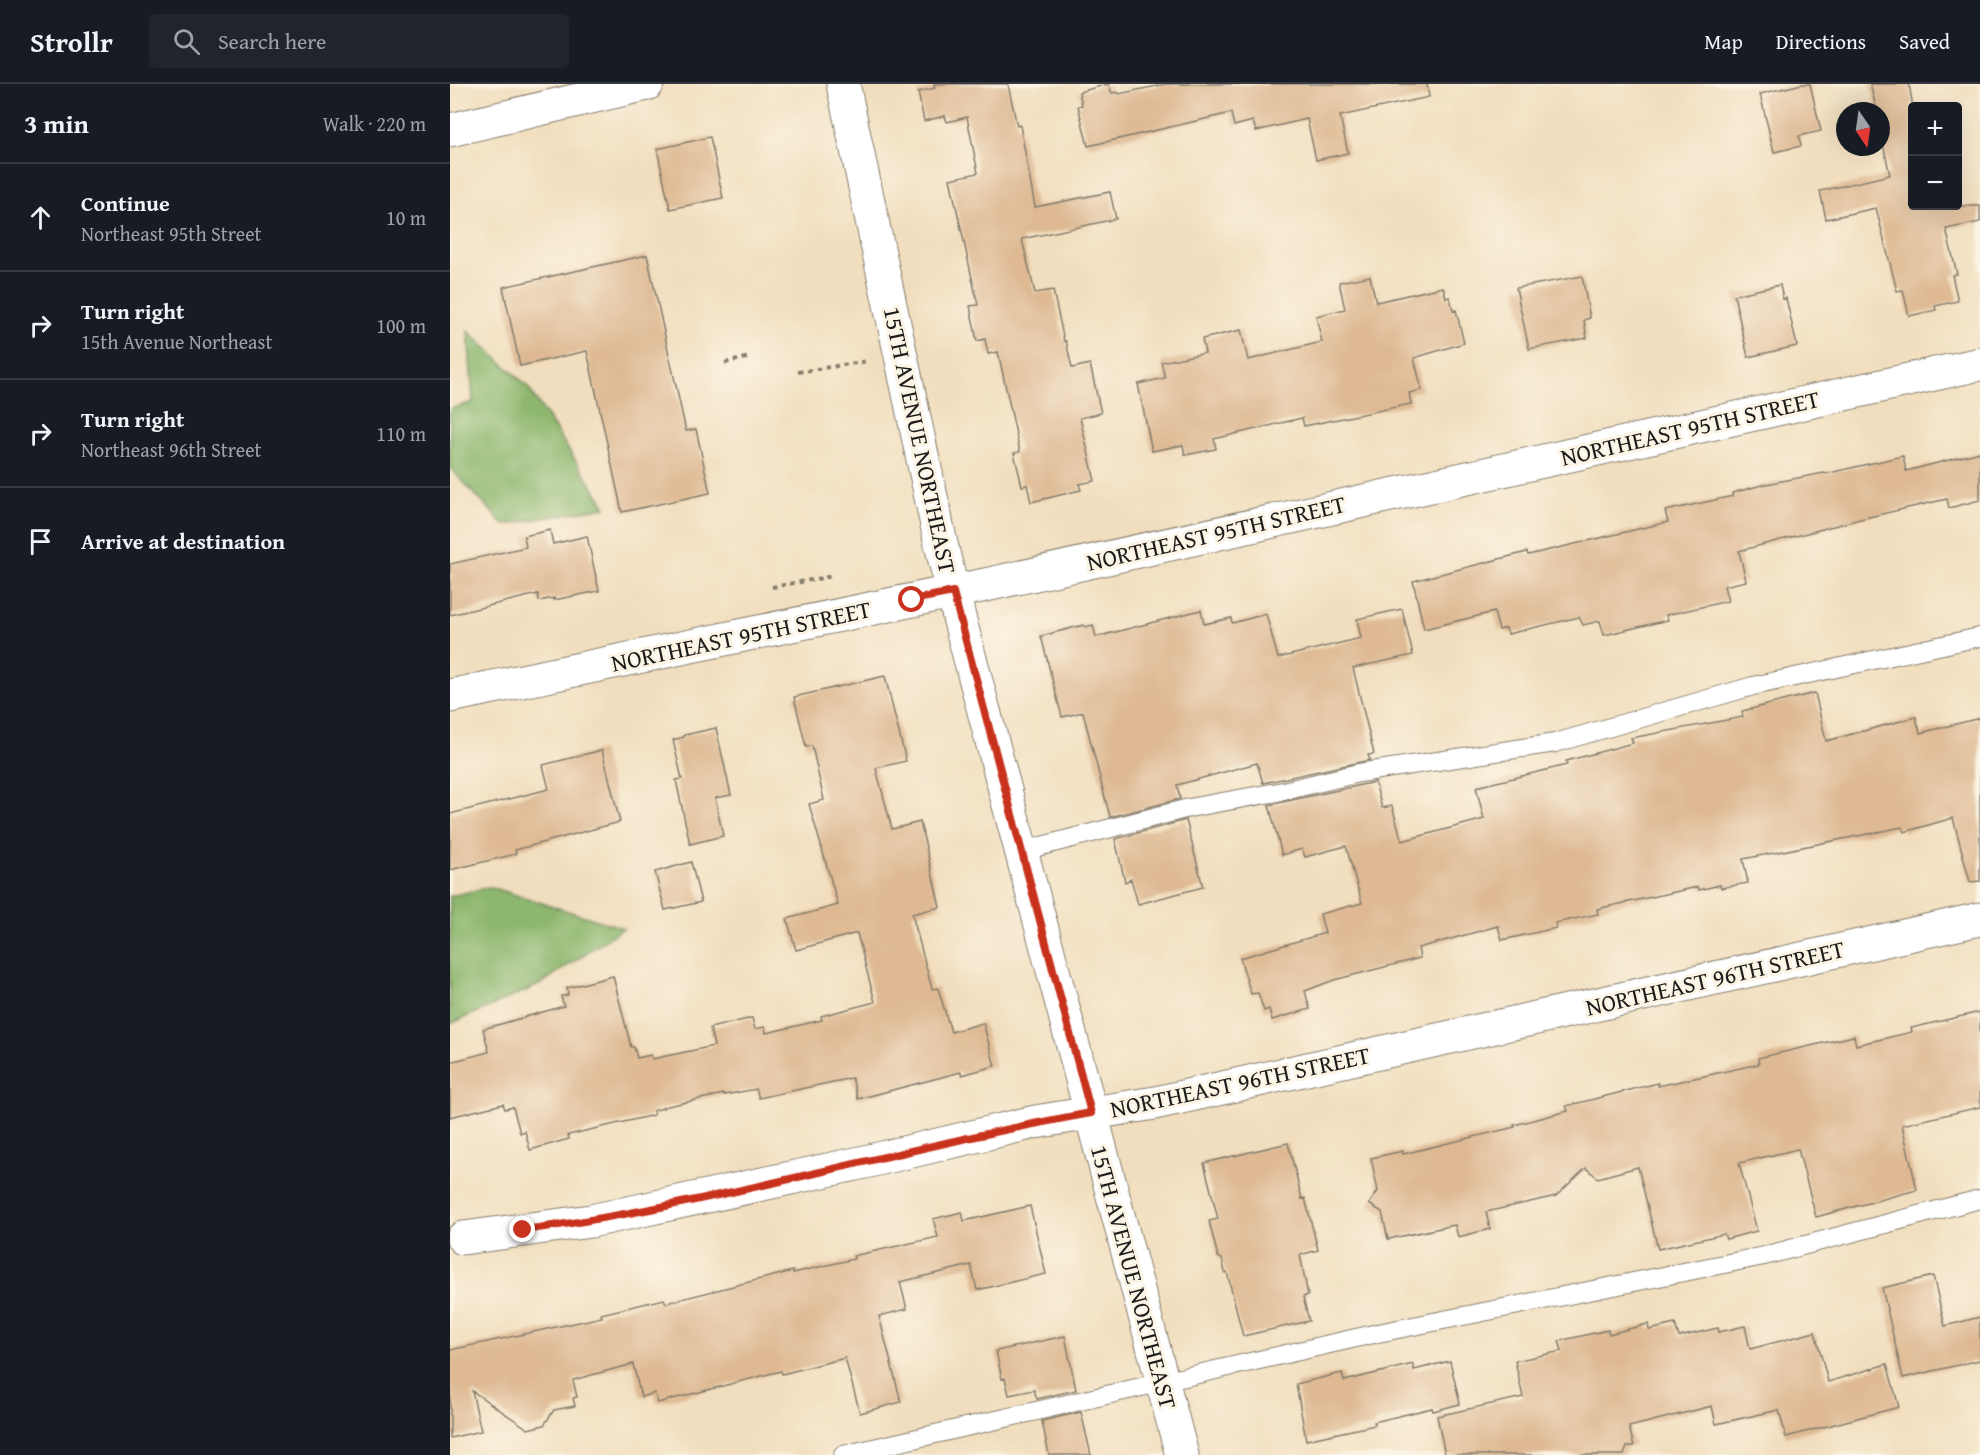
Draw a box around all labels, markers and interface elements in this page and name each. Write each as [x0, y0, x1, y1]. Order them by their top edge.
search box [149, 14, 569, 68]
text: Strollr [30, 21, 113, 62]
icon: search [170, 25, 203, 58]
text: Search here [218, 25, 326, 57]
text: Map [1704, 26, 1743, 57]
text: Directions [1776, 26, 1866, 57]
text: Saved [1899, 26, 1950, 57]
north arrow [1836, 102, 1890, 156]
map controls [1908, 102, 1962, 210]
button: + [1908, 102, 1962, 156]
text: 3 min [24, 104, 89, 143]
text: Walk · 220 m [323, 109, 426, 138]
button: − [1908, 156, 1962, 210]
text: Continue [81, 187, 170, 219]
icon: ahead [24, 201, 57, 234]
text: 10 m [386, 203, 426, 232]
text: Northeast 95th Street [81, 219, 262, 248]
text: Turn right [81, 295, 184, 327]
street label: 15TH AVENUE NORTHEAST [875, 303, 965, 577]
icon: right [24, 309, 57, 342]
text: 100 m [376, 311, 426, 340]
text: 15th Avenue Northeast [81, 327, 272, 356]
street label: NORTHEAST 95TH STREET [1557, 381, 1823, 475]
text: Turn right [81, 403, 184, 435]
icon: right [24, 417, 57, 450]
text: 110 m [376, 419, 426, 448]
text: Northeast 96th Street [81, 435, 262, 464]
street label: NORTHEAST 95TH STREET [1083, 486, 1349, 580]
icon: arrive [24, 525, 57, 558]
text: Arrive at destination [81, 525, 285, 557]
route start [898, 586, 924, 612]
street label: NORTHEAST 95TH STREET [608, 591, 874, 681]
street label: NORTHEAST 96TH STREET [1582, 931, 1848, 1025]
street label: NORTHEAST 96TH STREET [1107, 1037, 1373, 1127]
street label: 15TH AVENUE NORTHEAST [1082, 1141, 1186, 1413]
route end [509, 1216, 535, 1242]

